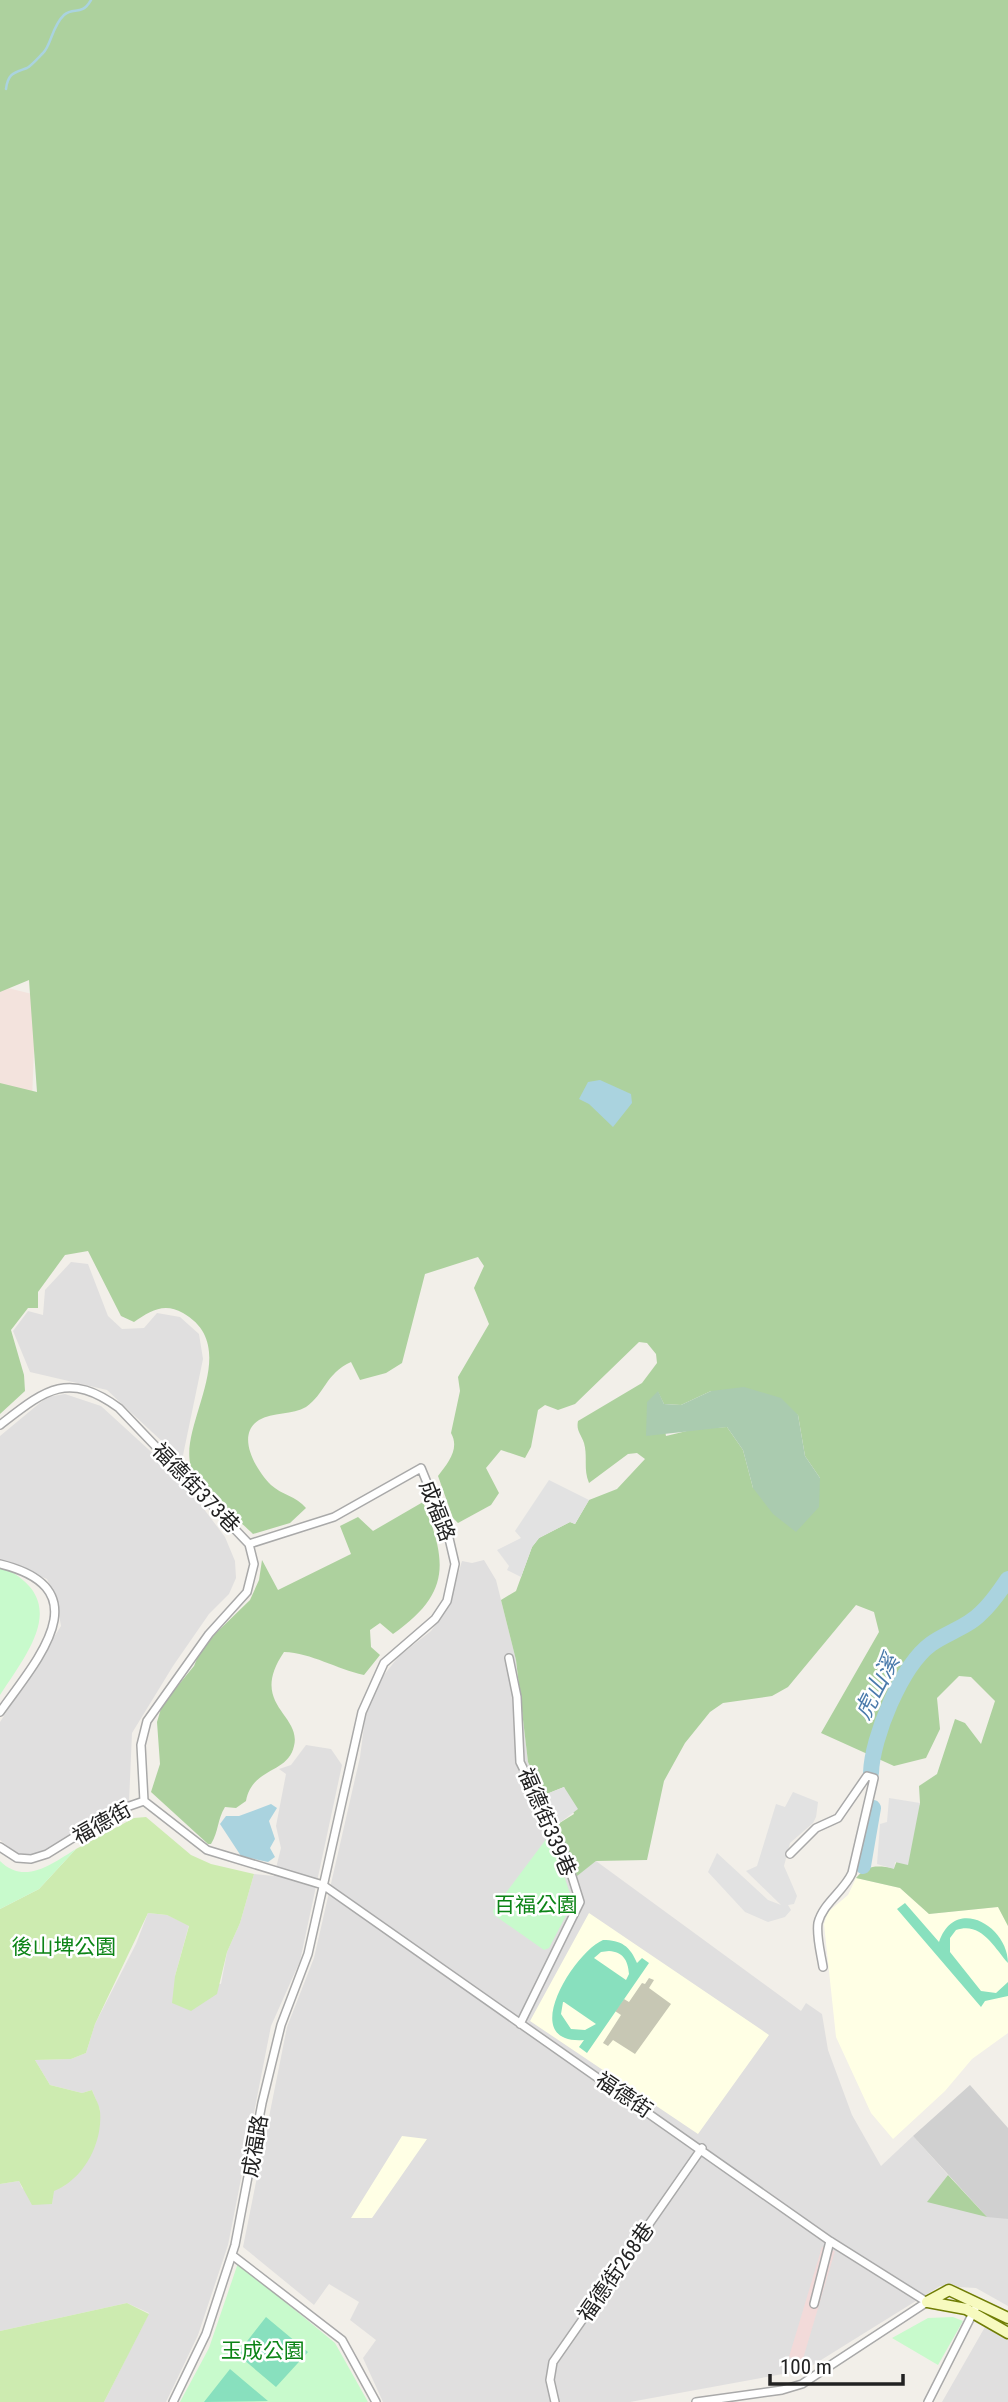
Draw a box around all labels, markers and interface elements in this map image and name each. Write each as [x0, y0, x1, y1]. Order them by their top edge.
street label: 福德街373巷 [147, 1438, 245, 1538]
street label: 成福路 [415, 1477, 459, 1545]
water label: 虎山溪 [849, 1647, 906, 1724]
street label: 福德街339巷 [513, 1764, 581, 1880]
street label: 福德街 [69, 1797, 135, 1849]
park label: 百福公園 [494, 1893, 578, 1917]
park label: 後山埤公園 [12, 1935, 117, 1959]
street label: 福德街 [591, 2067, 657, 2123]
street label: 成福路 [238, 2113, 272, 2179]
street label: 福德街268巷 [573, 2218, 659, 2326]
park label: 玉成公園 [221, 2339, 305, 2363]
scale bar [770, 2342, 903, 2386]
text: 100 m [780, 2355, 832, 2379]

